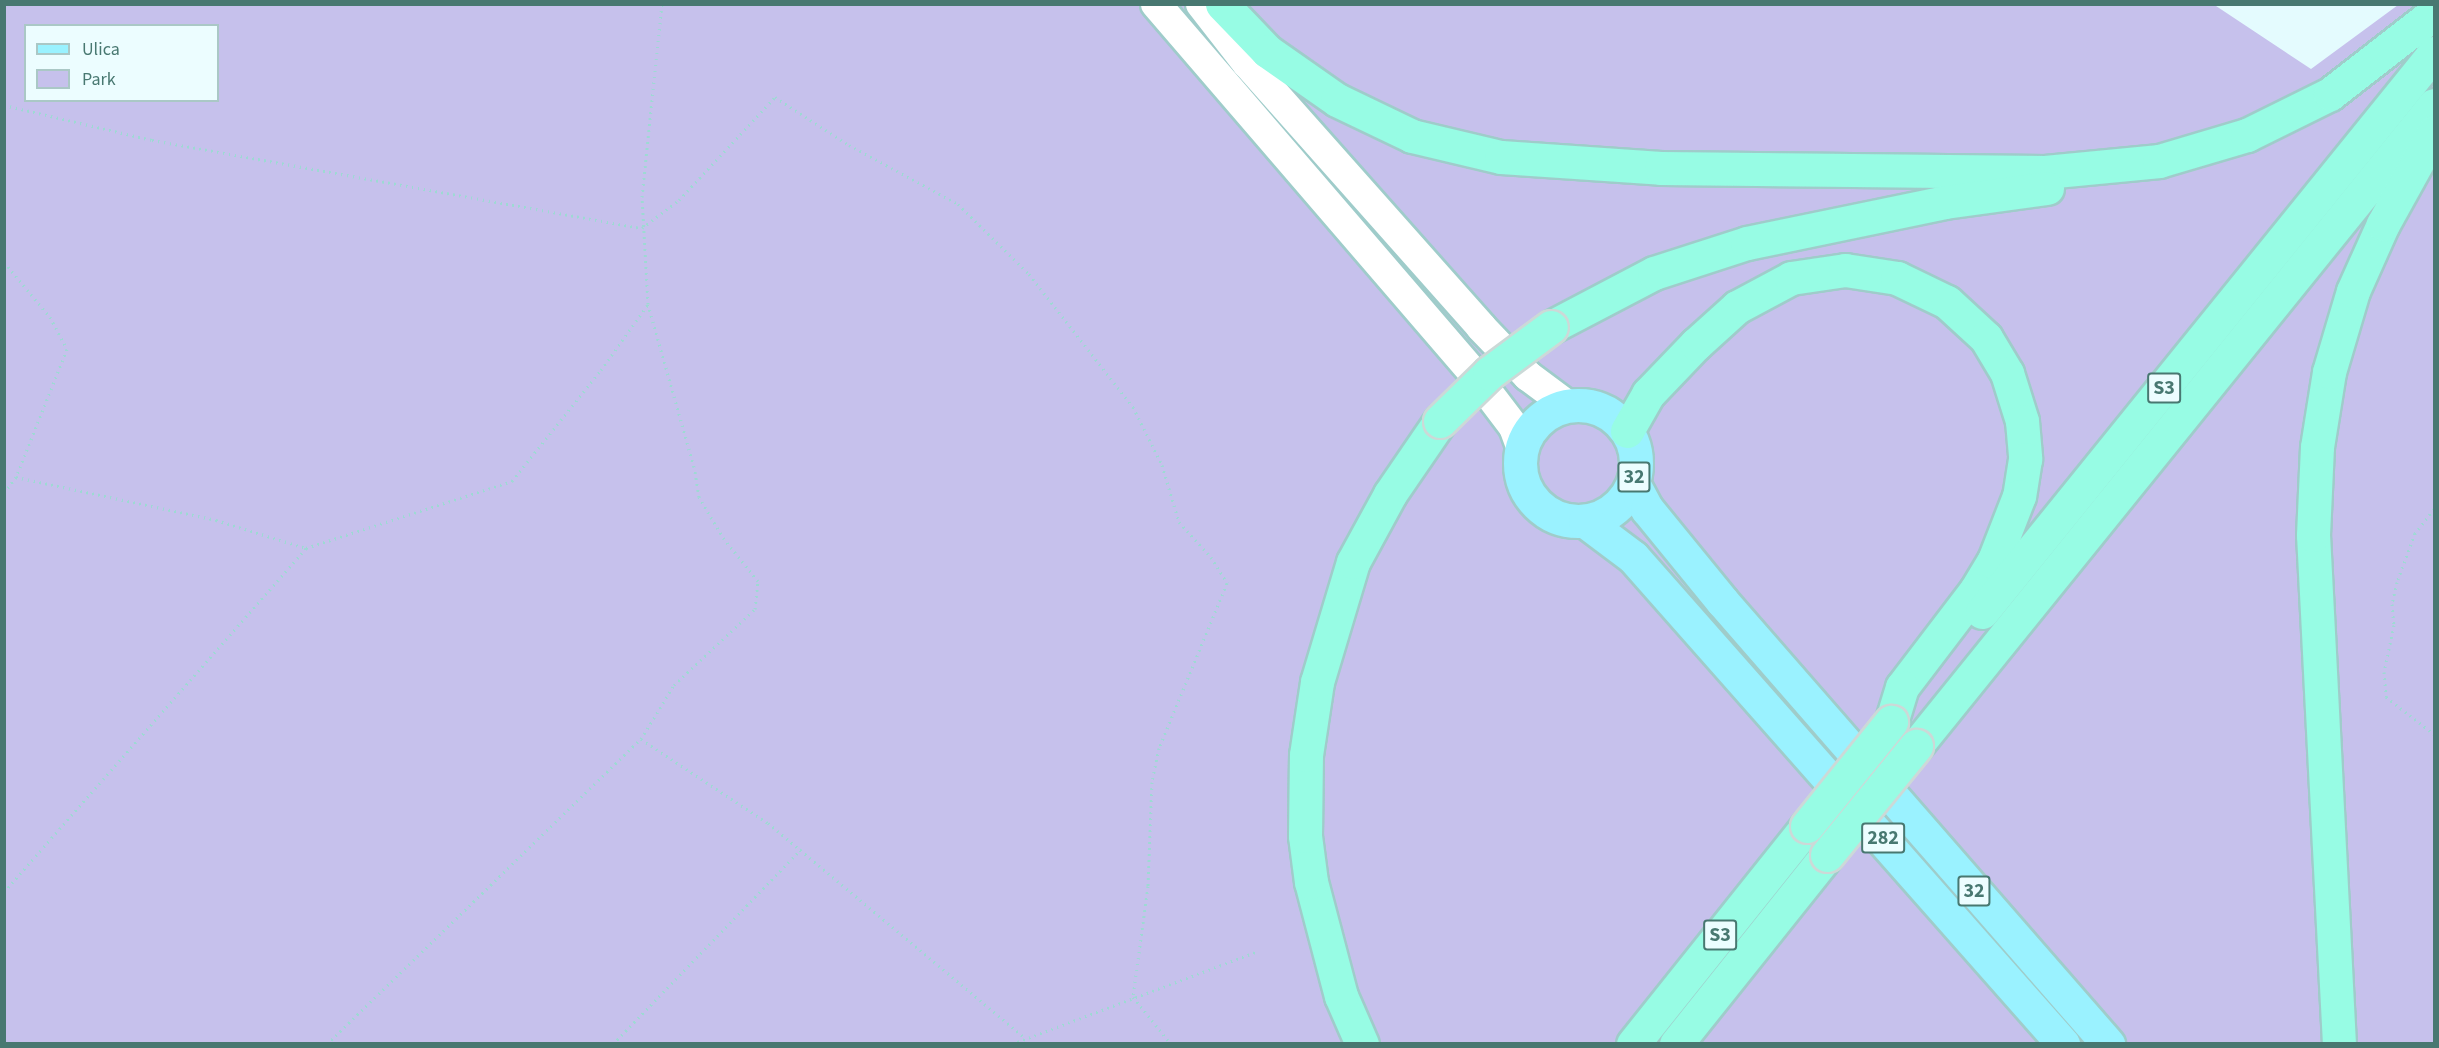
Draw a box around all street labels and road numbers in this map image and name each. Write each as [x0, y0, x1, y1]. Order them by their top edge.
road number: S3 [2146, 371, 2182, 405]
road number: 32 [1616, 460, 1652, 494]
road number: 282 [1860, 821, 1906, 855]
road number: 32 [1956, 874, 1992, 908]
road number: S3 [1702, 918, 1738, 952]

